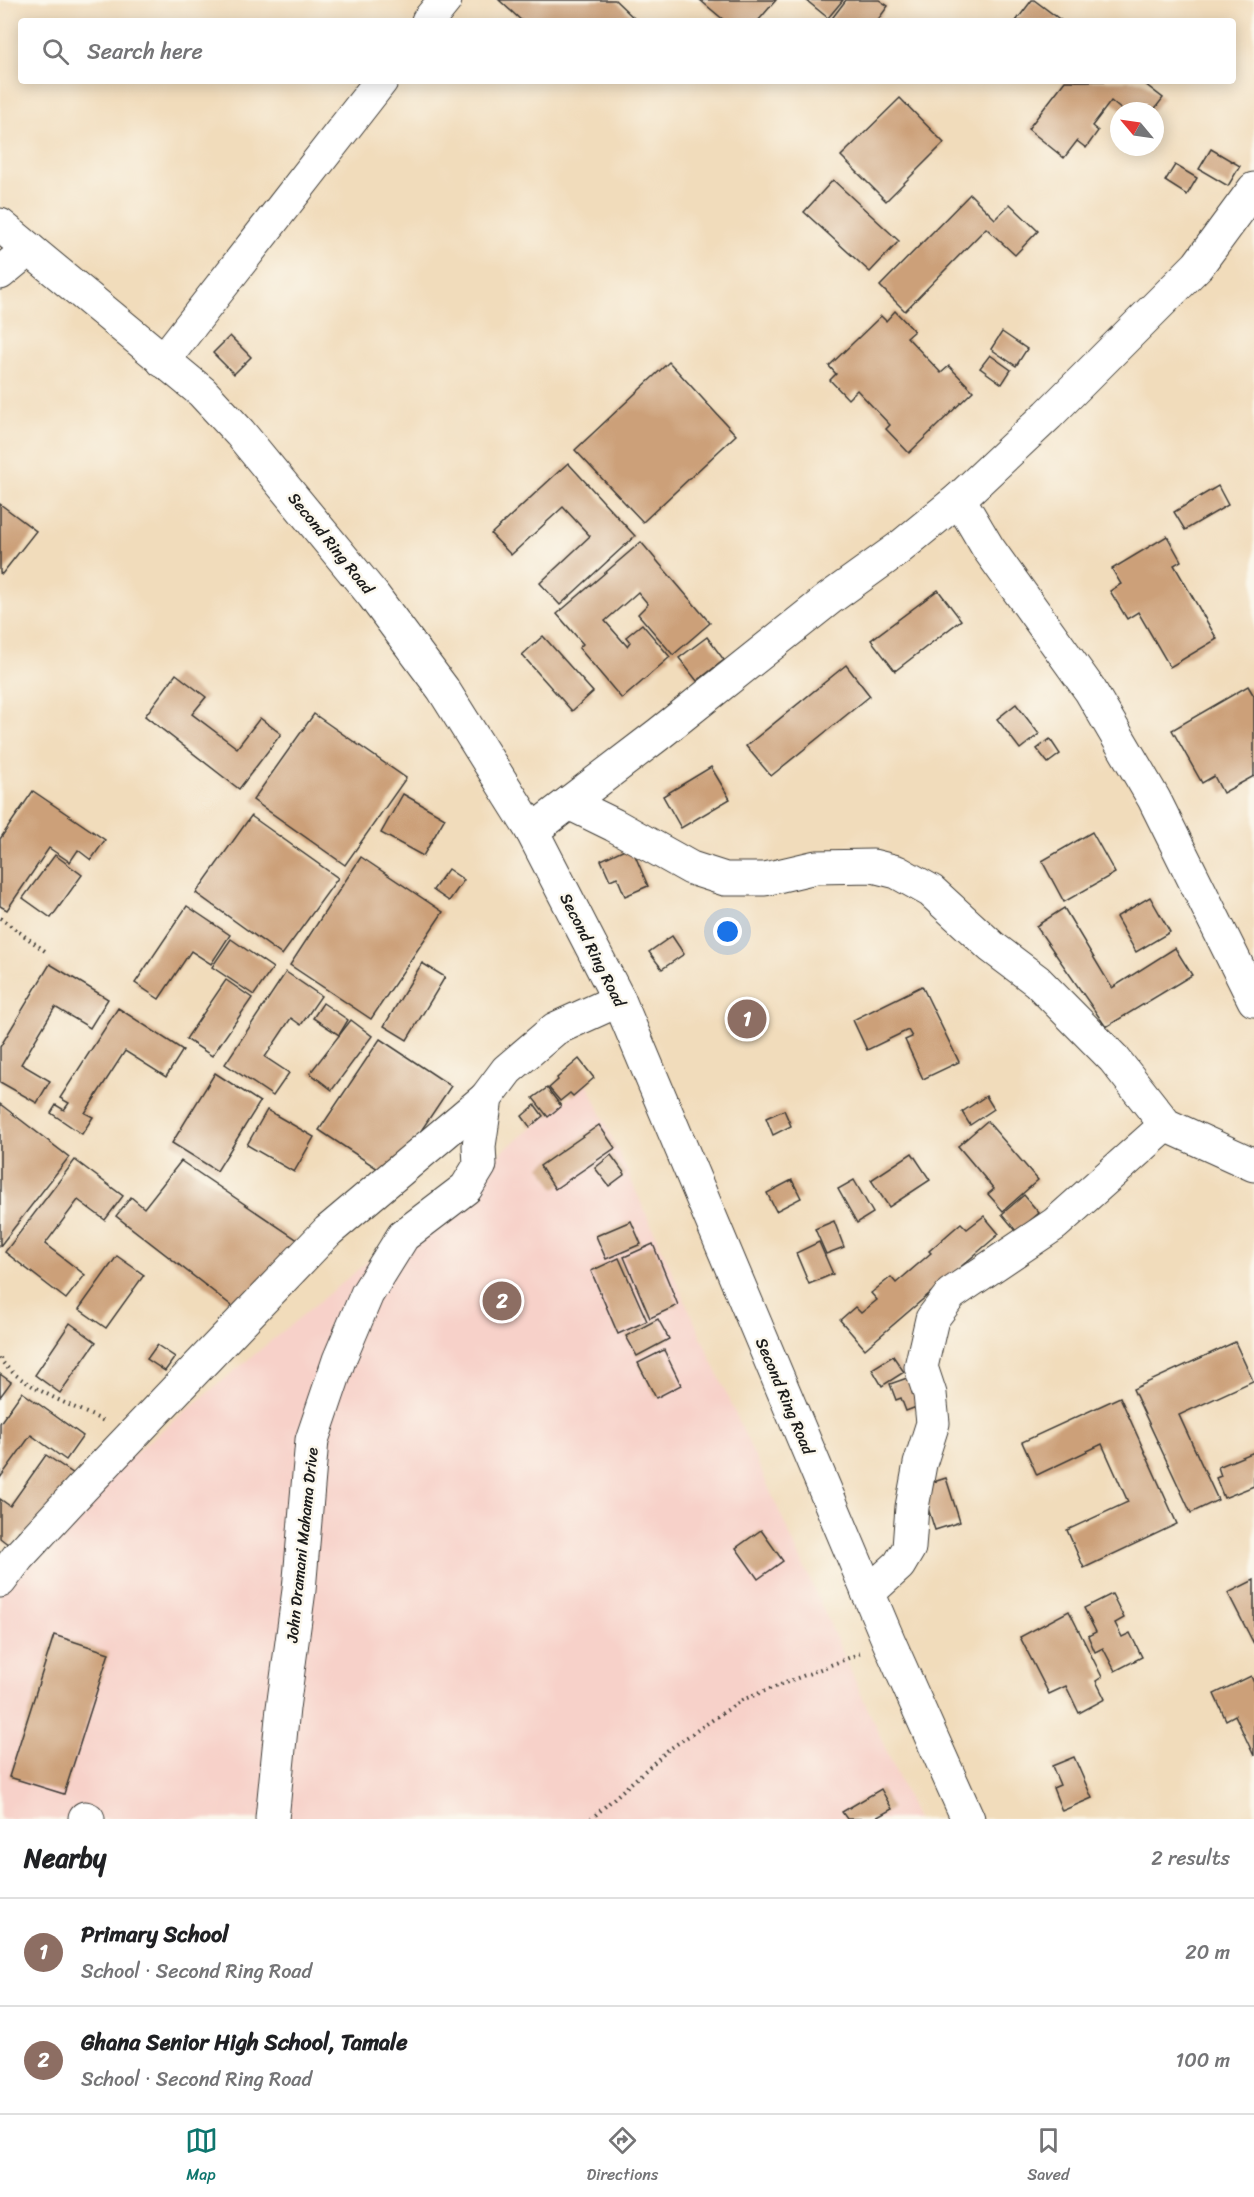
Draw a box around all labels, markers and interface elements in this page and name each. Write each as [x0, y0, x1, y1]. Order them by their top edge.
search box [18, 18, 1236, 84]
text: Search here [87, 32, 203, 71]
icon: search [39, 35, 72, 68]
north arrow [1110, 102, 1164, 156]
street label: Second Ring Road [280, 485, 383, 602]
street label: Second Ring Road [552, 888, 635, 1014]
your location [713, 917, 742, 946]
pin: 1 [728, 996, 766, 1042]
pin: 2 [482, 1278, 522, 1324]
street label: Second Ring Road [747, 1333, 823, 1461]
street label: John Dramani Mahama Drive [277, 1446, 327, 1645]
text: Nearby [24, 1835, 106, 1881]
text: 2 results [1151, 1841, 1230, 1876]
text: Primary School [81, 1915, 229, 1954]
text: 1 [39, 1935, 48, 1970]
text: 20 m [1185, 1935, 1230, 1970]
text: School · Second Ring Road [81, 1954, 312, 1989]
text: Ghana Senior High School, Tamale [81, 2023, 408, 2062]
text: 2 [38, 2043, 49, 2078]
text: 100 m [1176, 2043, 1230, 2078]
text: School · Second Ring Road [81, 2062, 312, 2097]
tab: Map [185, 2124, 218, 2189]
tab: Directions [587, 2124, 658, 2189]
tab: Saved [1027, 2124, 1069, 2189]

